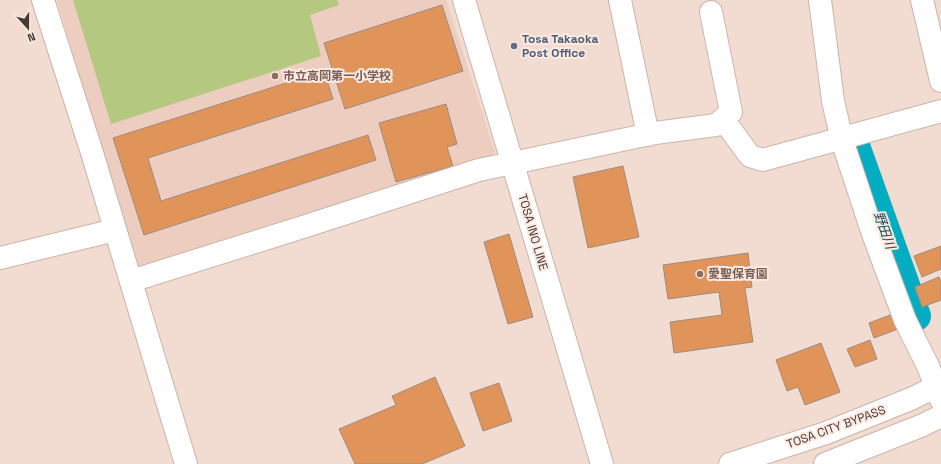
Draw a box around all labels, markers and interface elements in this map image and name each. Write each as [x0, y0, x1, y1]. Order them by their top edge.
north arrow [8, 8, 48, 48]
text: N [26, 29, 38, 45]
place label: Tosa Takaoka Post Office [522, 31, 599, 61]
marker: Tosa Takaoka Post Office [509, 41, 519, 51]
place label: 市立高岡第一小学校 [283, 68, 391, 84]
marker: 市立高岡第一小学校 [270, 71, 280, 81]
street label: TOSA INO LINE [514, 192, 552, 272]
water label: 野田川 [870, 209, 900, 253]
place label: 愛聖保育園 [708, 266, 768, 282]
marker: 愛聖保育園 [695, 269, 705, 279]
street label: TOSA CITY BYPASS [784, 402, 888, 452]

